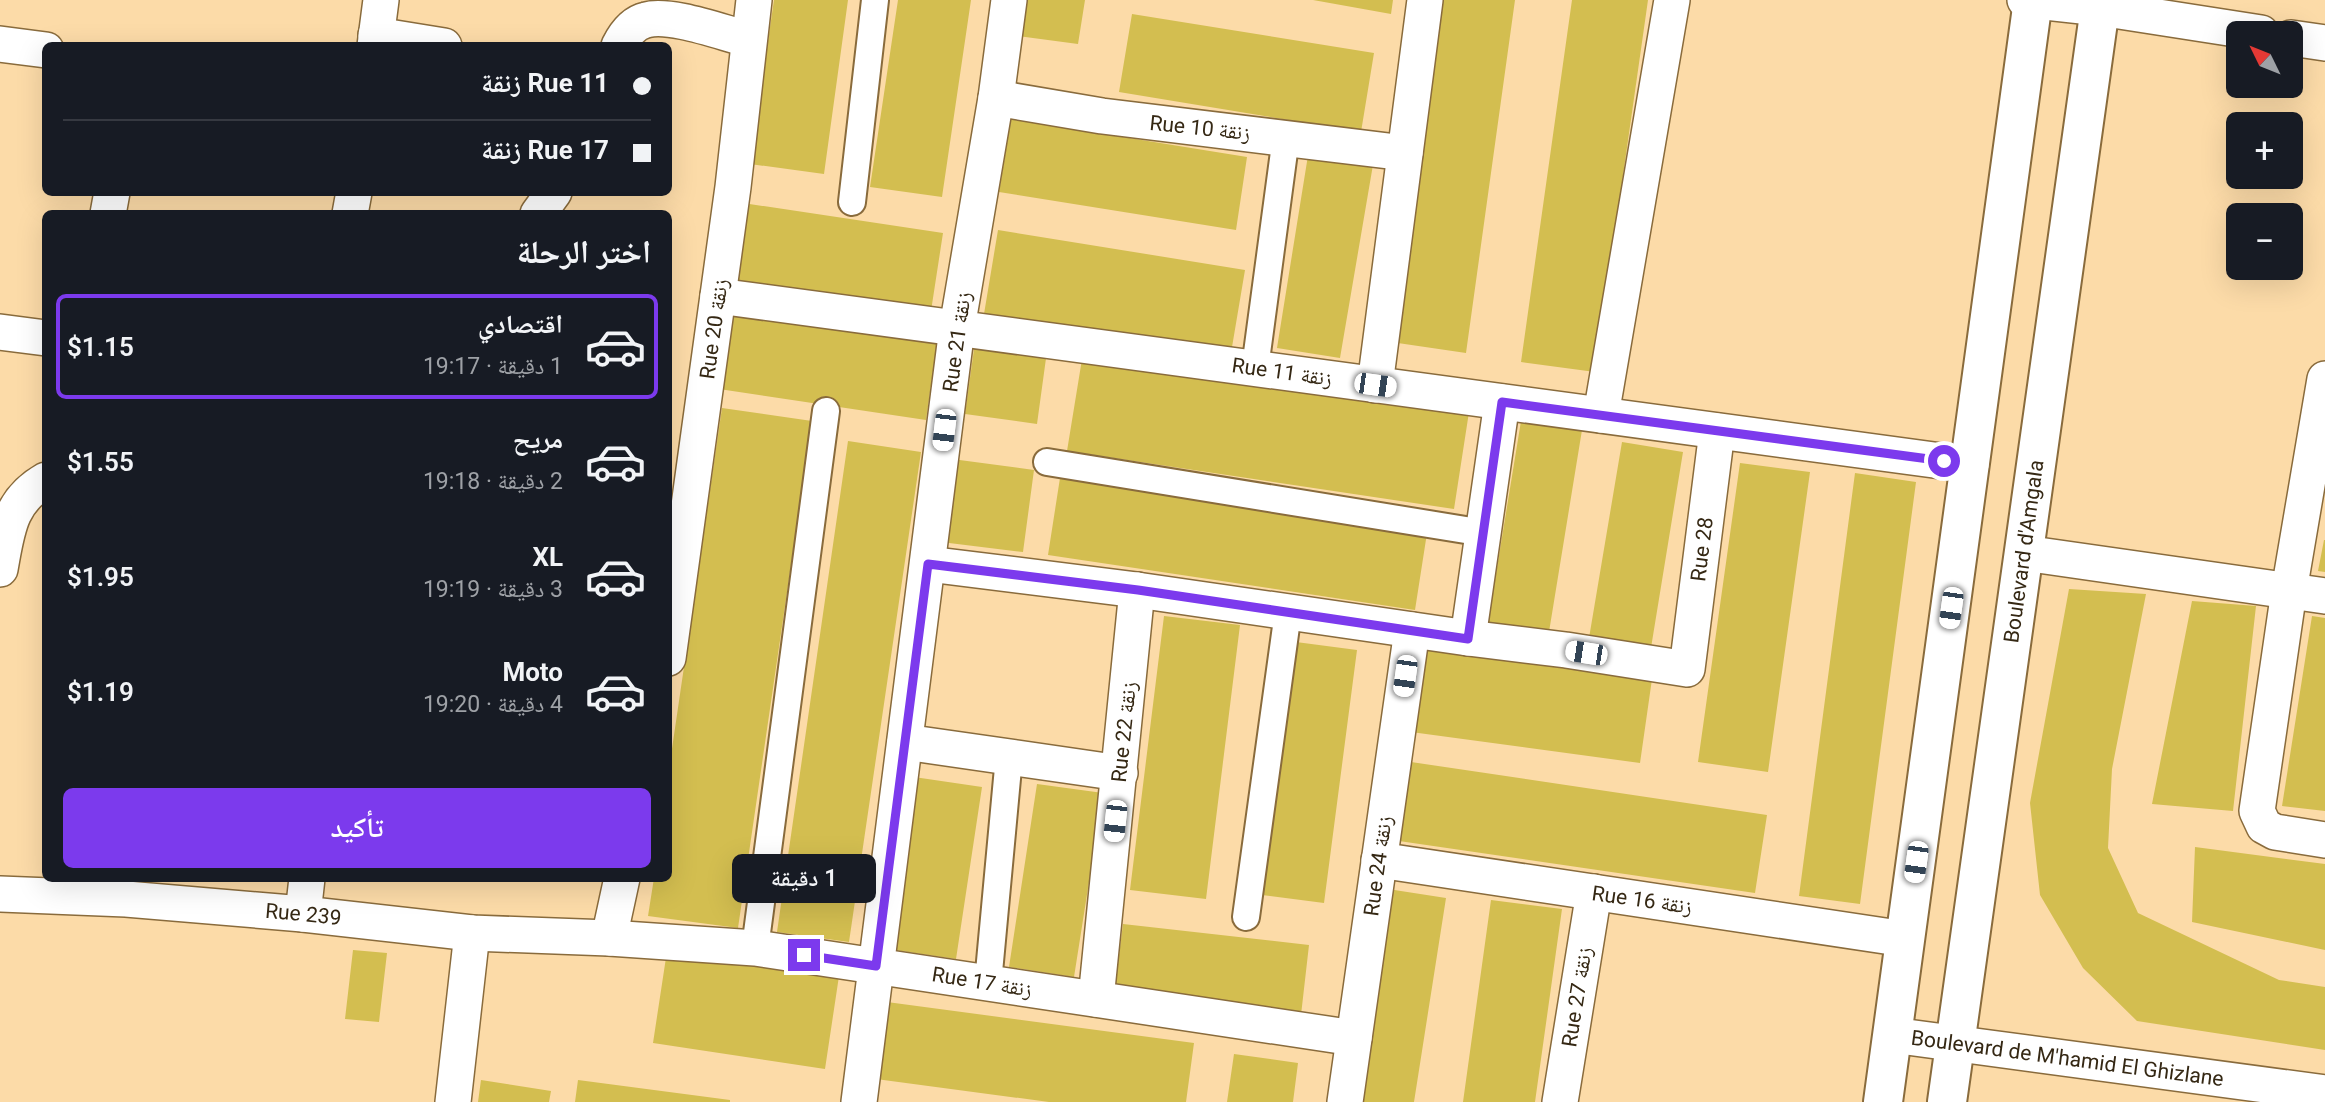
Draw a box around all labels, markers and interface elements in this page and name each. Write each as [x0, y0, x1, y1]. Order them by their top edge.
north arrow [2226, 21, 2303, 98]
map controls [2226, 21, 2303, 280]
text: Rue 11 زنقة [481, 68, 609, 98]
street label: Rue 10 زنقة [1148, 111, 1252, 145]
button: + [2226, 112, 2303, 189]
text: Rue 17 زنقة [481, 135, 609, 165]
button: − [2226, 203, 2303, 280]
text: اختر الرحلة [517, 233, 651, 271]
street label: Rue 20 زنقة [695, 277, 733, 381]
street label: Rue 21 زنقة [938, 290, 976, 394]
text: اقتصادي [478, 309, 563, 339]
icon: car [584, 315, 647, 378]
text: $1.15 [67, 332, 134, 362]
text: 1 دقيقة · 19:17 [423, 353, 563, 380]
street label: Rue 11 زنقة [1230, 353, 1334, 391]
car [1353, 372, 1398, 398]
car [932, 408, 957, 452]
text: مريح [513, 424, 563, 454]
icon: car [584, 430, 647, 493]
route start [1928, 445, 1960, 477]
text: $1.55 [67, 447, 134, 477]
street label: Boulevard d'Amgala [1999, 458, 2049, 644]
text: 2 دقيقة · 19:18 [423, 468, 563, 495]
street label: Rue 28 [1686, 516, 1718, 583]
text: XL [532, 542, 563, 572]
icon: car [584, 545, 647, 608]
text: $1.95 [67, 562, 134, 592]
text: 3 دقيقة · 19:19 [423, 576, 563, 603]
car [1938, 586, 1965, 630]
car [1564, 639, 1609, 667]
car [1392, 654, 1419, 698]
text: Moto [502, 657, 563, 687]
icon: car [584, 660, 647, 723]
text: $1.19 [67, 677, 134, 707]
street label: Rue 22 زنقة [1107, 680, 1141, 784]
text: 4 دقيقة · 19:20 [423, 691, 563, 718]
button: تأكيد [63, 788, 651, 868]
car [1103, 799, 1128, 843]
street label: Rue 24 زنقة [1359, 814, 1397, 918]
car [1903, 840, 1930, 884]
callout: 1 دقيقة [732, 853, 876, 902]
text: 1 دقيقة [771, 865, 837, 892]
street label: Rue 16 زنقة [1590, 881, 1694, 919]
street label: Rue 239 [264, 899, 343, 930]
route end [788, 939, 820, 971]
street label: Rue 27 زنقة [1557, 945, 1597, 1049]
street label: Rue 17 زنقة [930, 962, 1034, 1002]
street label: Boulevard de M'hamid El Ghizlane [1910, 1026, 2225, 1091]

